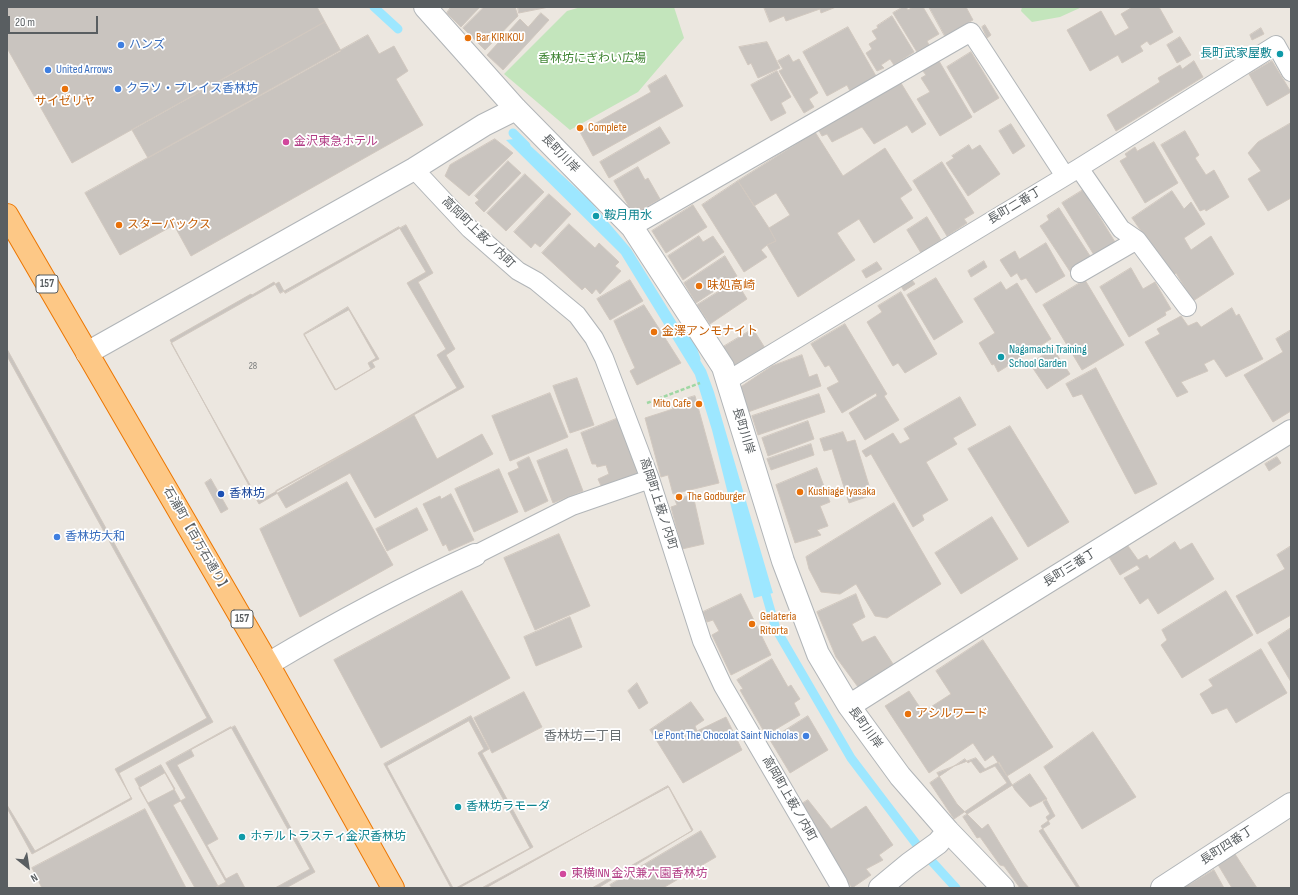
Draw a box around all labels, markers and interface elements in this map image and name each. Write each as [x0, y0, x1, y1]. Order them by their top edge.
scale bar [10, 8, 100, 34]
text: 20 m [15, 15, 35, 30]
place label: Bar KIRIKOU [476, 31, 524, 45]
marker: Bar KIRIKOU [463, 33, 473, 43]
place label: ハンズ [129, 38, 165, 52]
marker: ハンズ [116, 40, 126, 50]
place label: 長町武家屋敷 [1200, 47, 1272, 61]
marker: 長町武家屋敷 [1275, 49, 1285, 59]
park label: 香林坊にぎわい広場 [538, 52, 646, 66]
place label: United Arrows [56, 63, 113, 77]
marker: United Arrows [43, 65, 53, 75]
place label: クラソ・プレイス香林坊 [126, 82, 258, 96]
marker: サイゼリヤ [60, 84, 70, 94]
marker: クラソ・プレイス香林坊 [113, 84, 123, 94]
place label: サイゼリヤ [35, 95, 95, 109]
place label: Complete [588, 121, 627, 135]
marker: Complete [575, 123, 585, 133]
street label: 長町川岸 [538, 132, 582, 176]
place label: 金沢東急ホテル [294, 135, 378, 149]
marker: 金沢東急ホテル [281, 137, 291, 147]
street label: 長町二番丁 [986, 184, 1044, 228]
street label: 高岡町上薮ノ内町 [438, 194, 518, 272]
place label: 鞍月用水 [604, 209, 652, 223]
marker: 鞍月用水 [591, 211, 601, 221]
place label: スターバックス [127, 218, 211, 232]
marker: スターバックス [114, 220, 124, 230]
road number: 157 [36, 275, 58, 293]
place label: 味処高崎 [707, 279, 755, 293]
marker: 味処高崎 [694, 281, 704, 291]
place label: 金澤アンモナイト [662, 325, 758, 339]
marker: 金澤アンモナイト [649, 327, 659, 337]
place label: Nagamachi Training School Garden [1009, 343, 1087, 371]
marker: Nagamachi Training School Garden [996, 352, 1006, 362]
house number: 28 [249, 360, 257, 372]
place label: Mito Cafe [653, 397, 691, 411]
marker: Mito Cafe [694, 399, 704, 409]
street label: 長町川岸 [729, 406, 757, 456]
street label: 高岡町上薮ノ内町 [636, 456, 680, 552]
street label: 石浦町【百万石通り】 [160, 484, 232, 596]
place label: Kushiage Iyasaka [808, 485, 876, 499]
place label: 香林坊 [229, 487, 265, 501]
marker: Kushiage Iyasaka [795, 487, 805, 497]
marker: 香林坊 [216, 489, 226, 499]
place label: The Godburger [687, 490, 746, 504]
marker: The Godburger [674, 492, 684, 502]
place label: 香林坊大和 [65, 530, 125, 544]
marker: 香林坊大和 [52, 532, 62, 542]
street label: 長町三番丁 [1041, 546, 1099, 590]
road number: 157 [231, 610, 253, 628]
place label: Gelateria Ritorta [760, 610, 796, 638]
marker: Gelateria Ritorta [747, 619, 757, 629]
street label: 長町川岸 [845, 704, 885, 752]
place label: アシルワード [916, 707, 988, 721]
marker: アシルワード [903, 709, 913, 719]
district label: 香林坊二丁目 [544, 729, 622, 745]
place label: Le Pont The Chocolat Saint Nicholas [654, 729, 798, 743]
marker: Le Pont The Chocolat Saint Nicholas [801, 731, 811, 741]
street label: 高岡町上薮ノ内町 [759, 754, 819, 844]
place label: 香林坊ラモーダ [466, 800, 550, 814]
marker: 香林坊ラモーダ [453, 802, 463, 812]
street label: 長町四番丁 [1198, 824, 1256, 868]
place label: ホテルトラスティ金沢香林坊 [250, 830, 406, 844]
marker: ホテルトラスティ金沢香林坊 [237, 832, 247, 842]
north arrow [8, 847, 48, 887]
place label: 東横INN 金沢兼六園香林坊 [571, 867, 708, 881]
marker: 東横INN 金沢兼六園香林坊 [558, 869, 568, 879]
text: N [28, 871, 40, 885]

